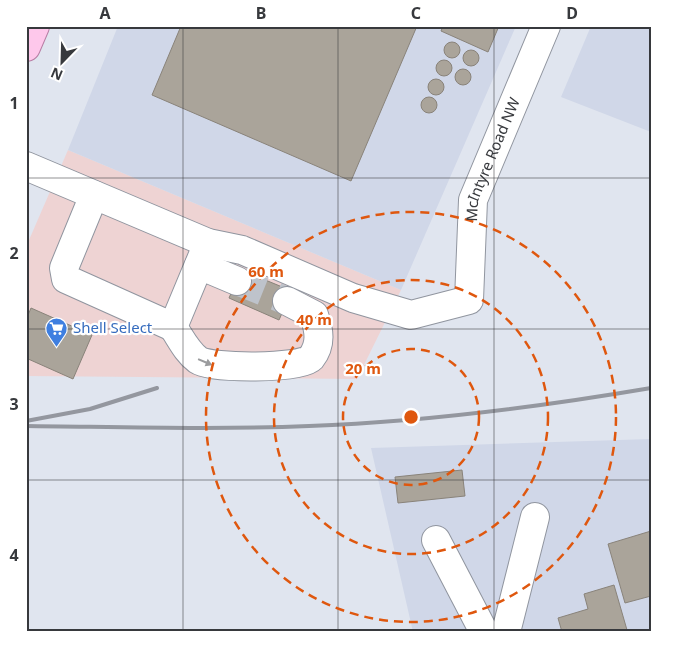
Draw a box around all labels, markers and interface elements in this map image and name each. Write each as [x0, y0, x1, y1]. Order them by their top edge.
text: A [99, 2, 111, 24]
text: B [256, 2, 266, 24]
text: C [411, 2, 421, 24]
text: D [566, 2, 578, 24]
north arrow [38, 38, 88, 88]
text: N [48, 63, 66, 85]
text: 1 [9, 92, 19, 114]
street label: McIntyre Road NW [461, 94, 524, 222]
text: 2 [9, 242, 19, 264]
text: 60 m [248, 261, 284, 281]
text: 40 m [296, 309, 332, 329]
supermarket icon: Shell Select [45, 316, 69, 347]
place label: Shell Select [73, 317, 153, 337]
text: 20 m [345, 358, 381, 378]
one-way arrow [198, 359, 212, 367]
text: 3 [9, 393, 19, 415]
centre of rings [402, 408, 420, 426]
text: 4 [9, 544, 19, 566]

